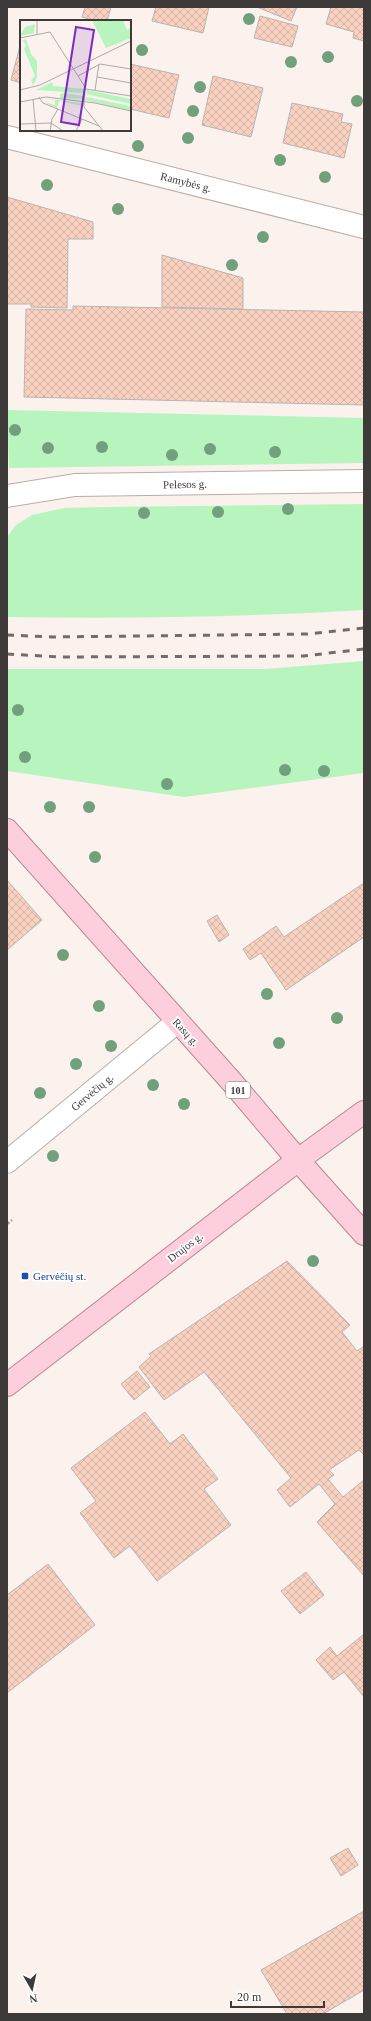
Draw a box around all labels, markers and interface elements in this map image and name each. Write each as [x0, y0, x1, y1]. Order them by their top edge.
inset map [20, 20, 131, 131]
street label: Ramybės g. [159, 170, 213, 194]
street label: Pelesos g. [163, 478, 207, 490]
street label: Rasų g. [171, 1016, 202, 1048]
street label: Gervėčių g. [68, 1071, 116, 1113]
road number: 101 [226, 1082, 250, 1098]
street label: Drujos g. [165, 1230, 205, 1264]
place label: Gervėčių st. [33, 1270, 86, 1282]
marker: Gervėčių st. [20, 1271, 30, 1281]
north arrow [12, 1969, 52, 2009]
scale bar [231, 1983, 324, 2009]
text: 20 m [237, 1990, 262, 2004]
text: N [29, 1992, 38, 2005]

